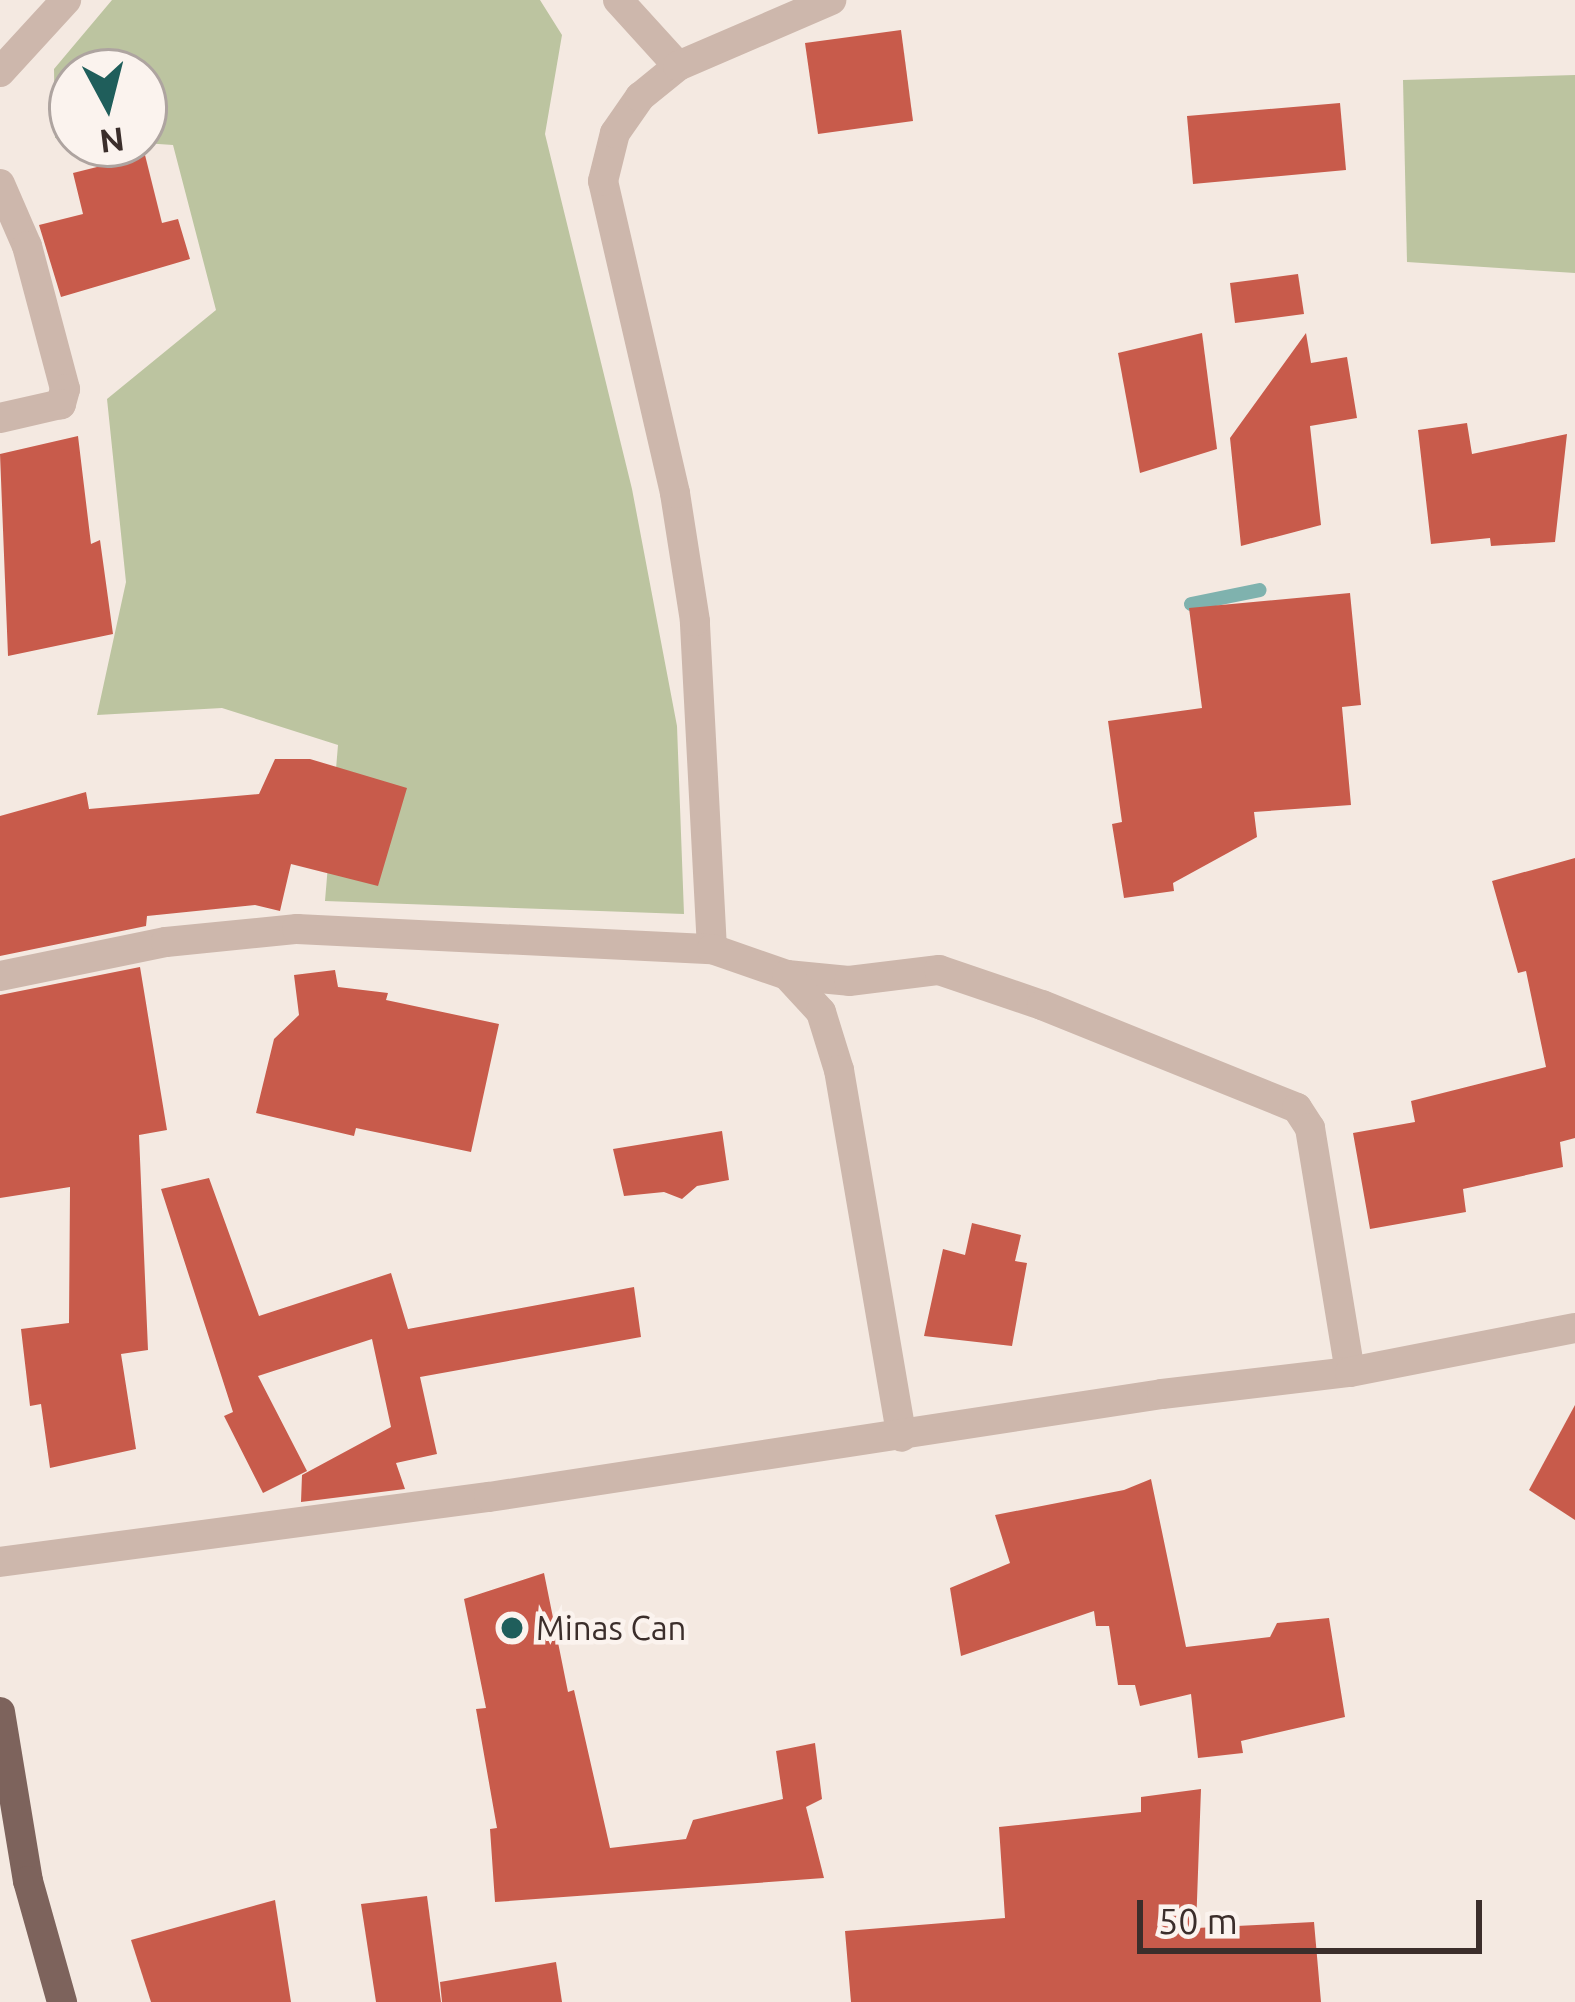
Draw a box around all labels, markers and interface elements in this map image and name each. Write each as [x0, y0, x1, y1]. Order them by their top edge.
north arrow [48, 48, 168, 168]
text: N [98, 121, 127, 161]
place label: Minas Can [536, 1608, 686, 1648]
marker: Minas Can [499, 1615, 525, 1641]
scale bar [1143, 1876, 1488, 1950]
text: 50 m [1158, 1900, 1238, 1941]

